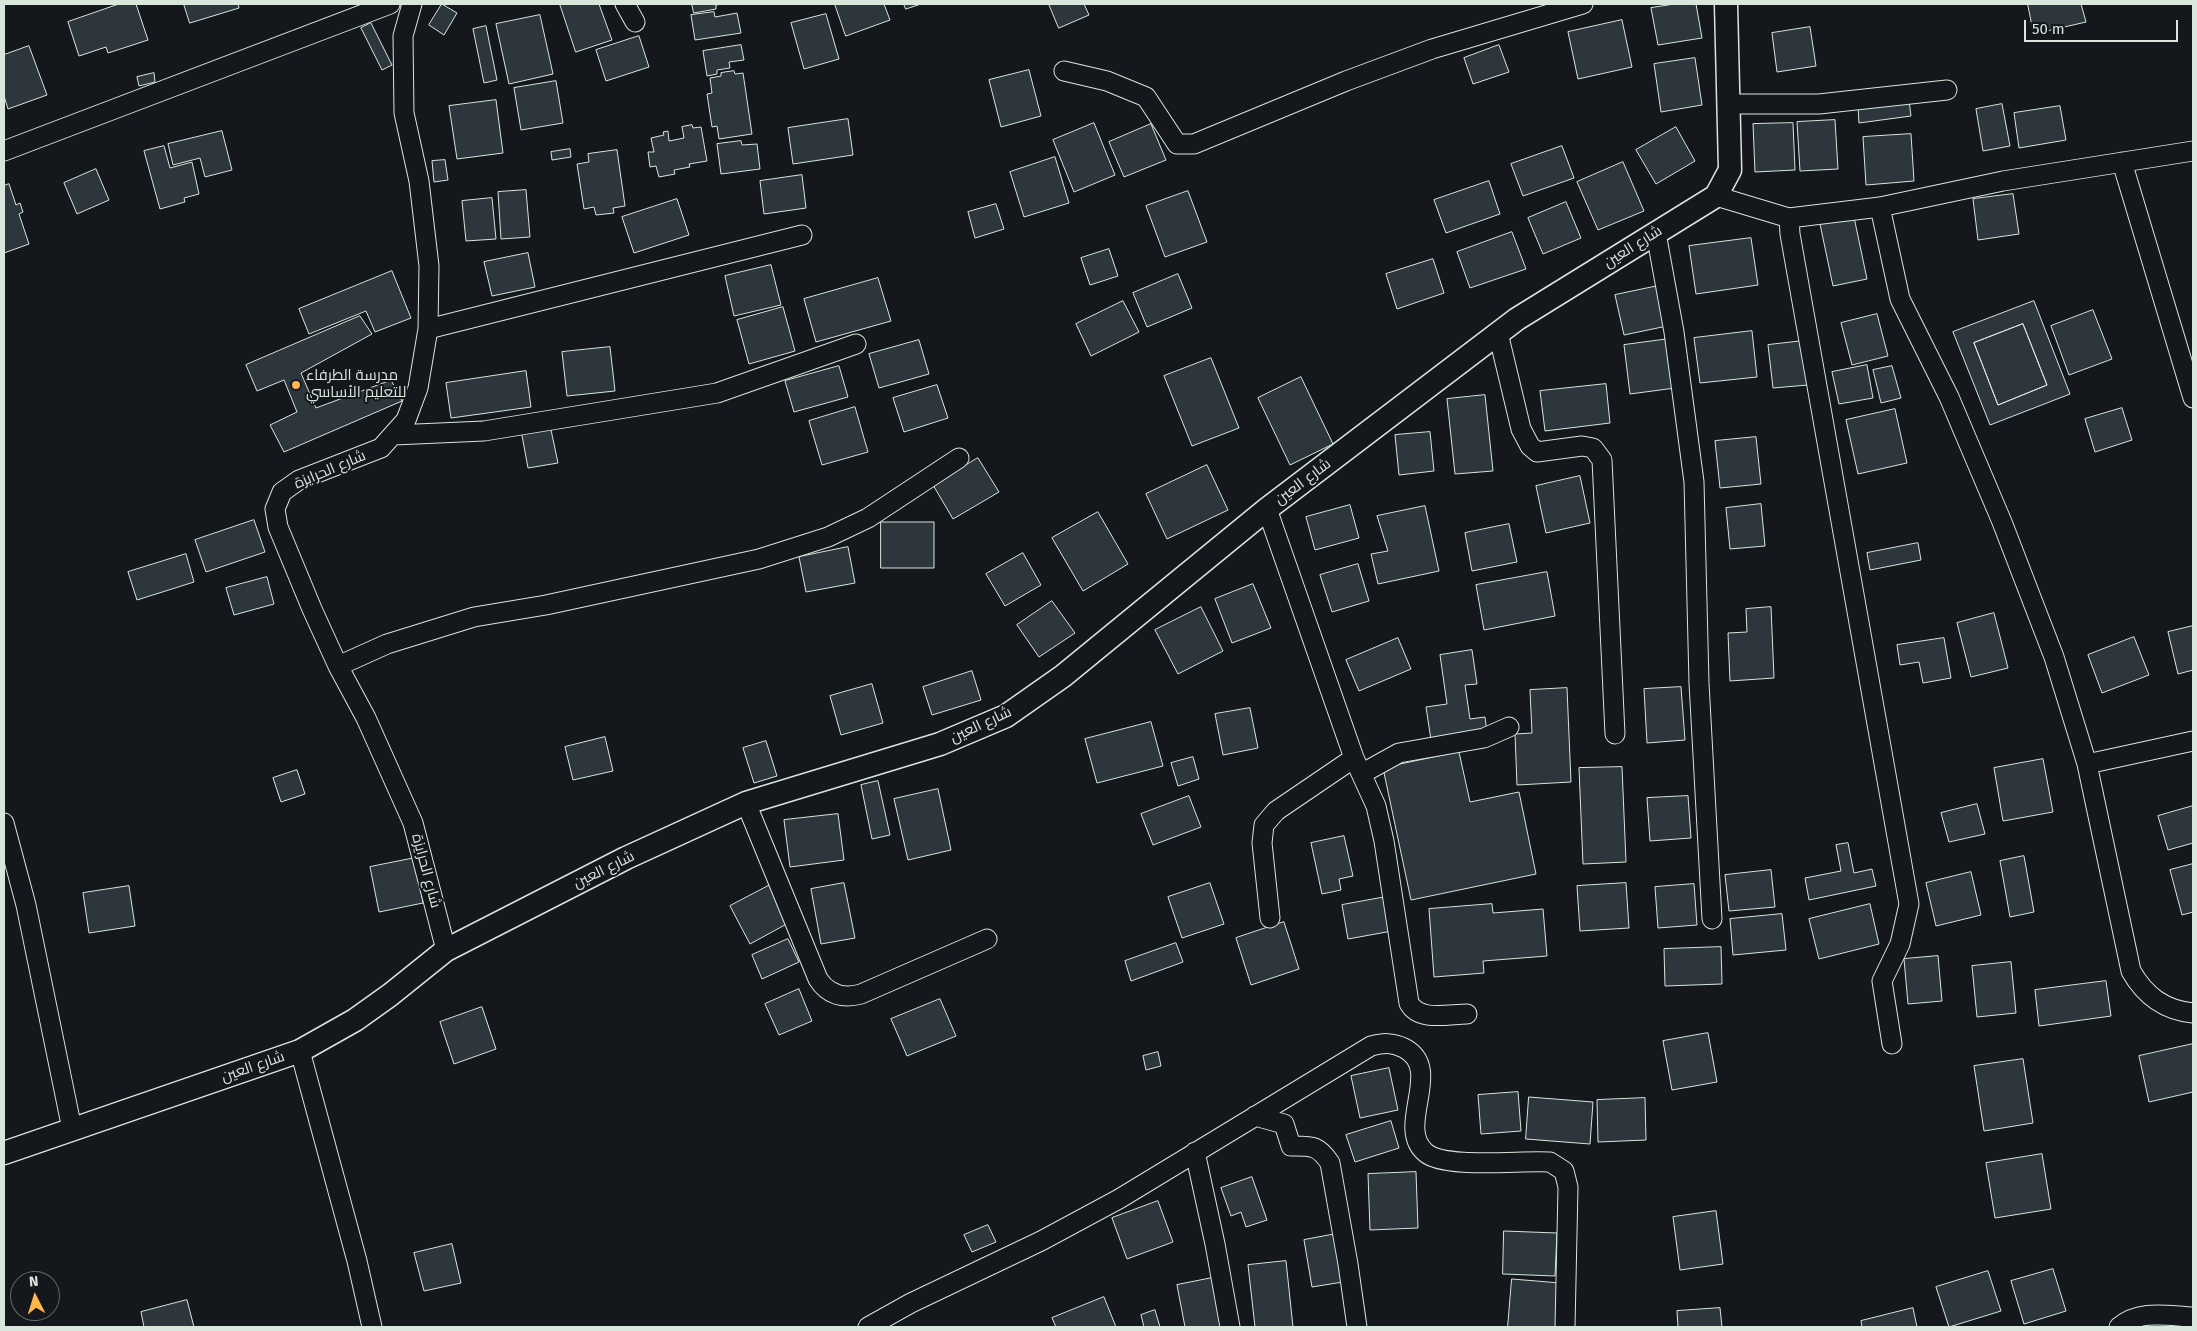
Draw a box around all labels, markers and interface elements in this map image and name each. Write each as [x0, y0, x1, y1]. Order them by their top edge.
scale bar [2027, 10, 2181, 42]
text: 50 m [2032, 20, 2065, 38]
street label: شارع العين [1600, 222, 1666, 272]
place label: مدرسة الطرفاء للتعليم الأساسي [306, 367, 406, 402]
marker: مدرسة الطرفاء للتعليم الأساسي [290, 379, 302, 391]
street label: شارع الحرايزة [291, 447, 369, 493]
street label: شارع العين [1271, 455, 1335, 509]
street label: شارع العين [947, 703, 1015, 747]
street label: شارع الحرايزة [407, 832, 445, 910]
street label: شارع العين [571, 848, 637, 892]
street label: شارع العين [219, 1048, 287, 1086]
north arrow [10, 1271, 60, 1321]
text: N [28, 1273, 39, 1290]

